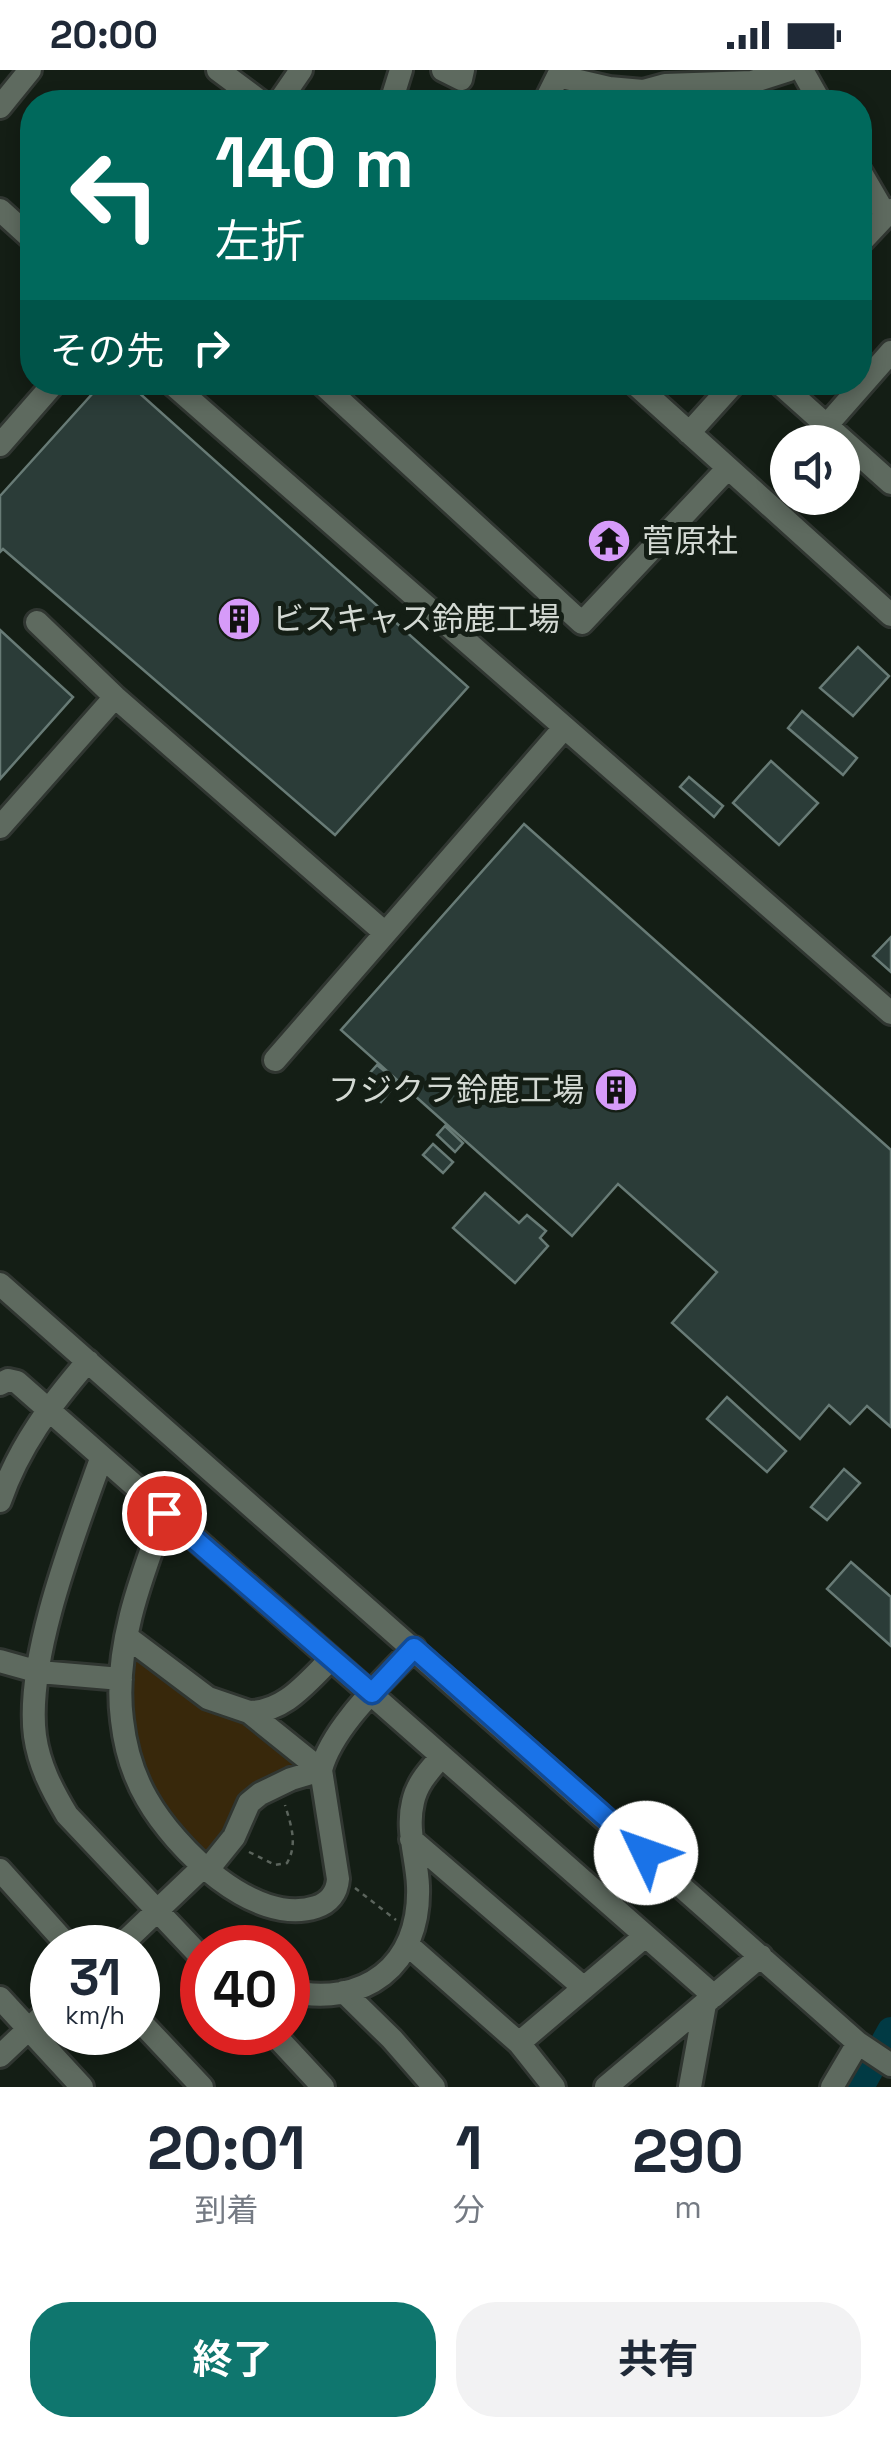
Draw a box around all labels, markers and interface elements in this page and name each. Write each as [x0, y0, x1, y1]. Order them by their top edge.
text: 20:00 [50, 11, 158, 59]
text: 140 m [215, 118, 414, 207]
icon: left [50, 130, 180, 260]
text: 左折 [215, 213, 305, 270]
icon: right [184, 320, 239, 375]
text: その先 [50, 327, 164, 375]
map controls [770, 425, 860, 515]
button: sound [770, 425, 860, 515]
temple icon: 菅原社 [586, 518, 632, 564]
place label: 菅原社 [642, 521, 738, 561]
building icon: ビスキャス鈴鹿工場 [216, 596, 262, 642]
place label: ビスキャス鈴鹿工場 [272, 599, 560, 639]
building icon: フジクラ鈴鹿工場 [593, 1067, 639, 1113]
place label: フジクラ鈴鹿工場 [328, 1070, 584, 1110]
pin [122, 1471, 207, 1556]
icon: arrive [137, 1486, 192, 1541]
position arrow [594, 1801, 698, 1905]
speed limit sign: 40 [180, 1925, 310, 2055]
text: 31 [69, 1946, 121, 2010]
text: km/h [65, 1999, 125, 2031]
text: 20:01 [147, 2110, 306, 2187]
text: 1 [455, 2110, 483, 2187]
text: 290 [632, 2113, 744, 2190]
text: m [674, 2187, 702, 2227]
text: 到着 [194, 2190, 259, 2230]
text: 分 [453, 2190, 485, 2230]
button: 終了 [30, 2302, 436, 2417]
button: 共有 [456, 2302, 861, 2417]

